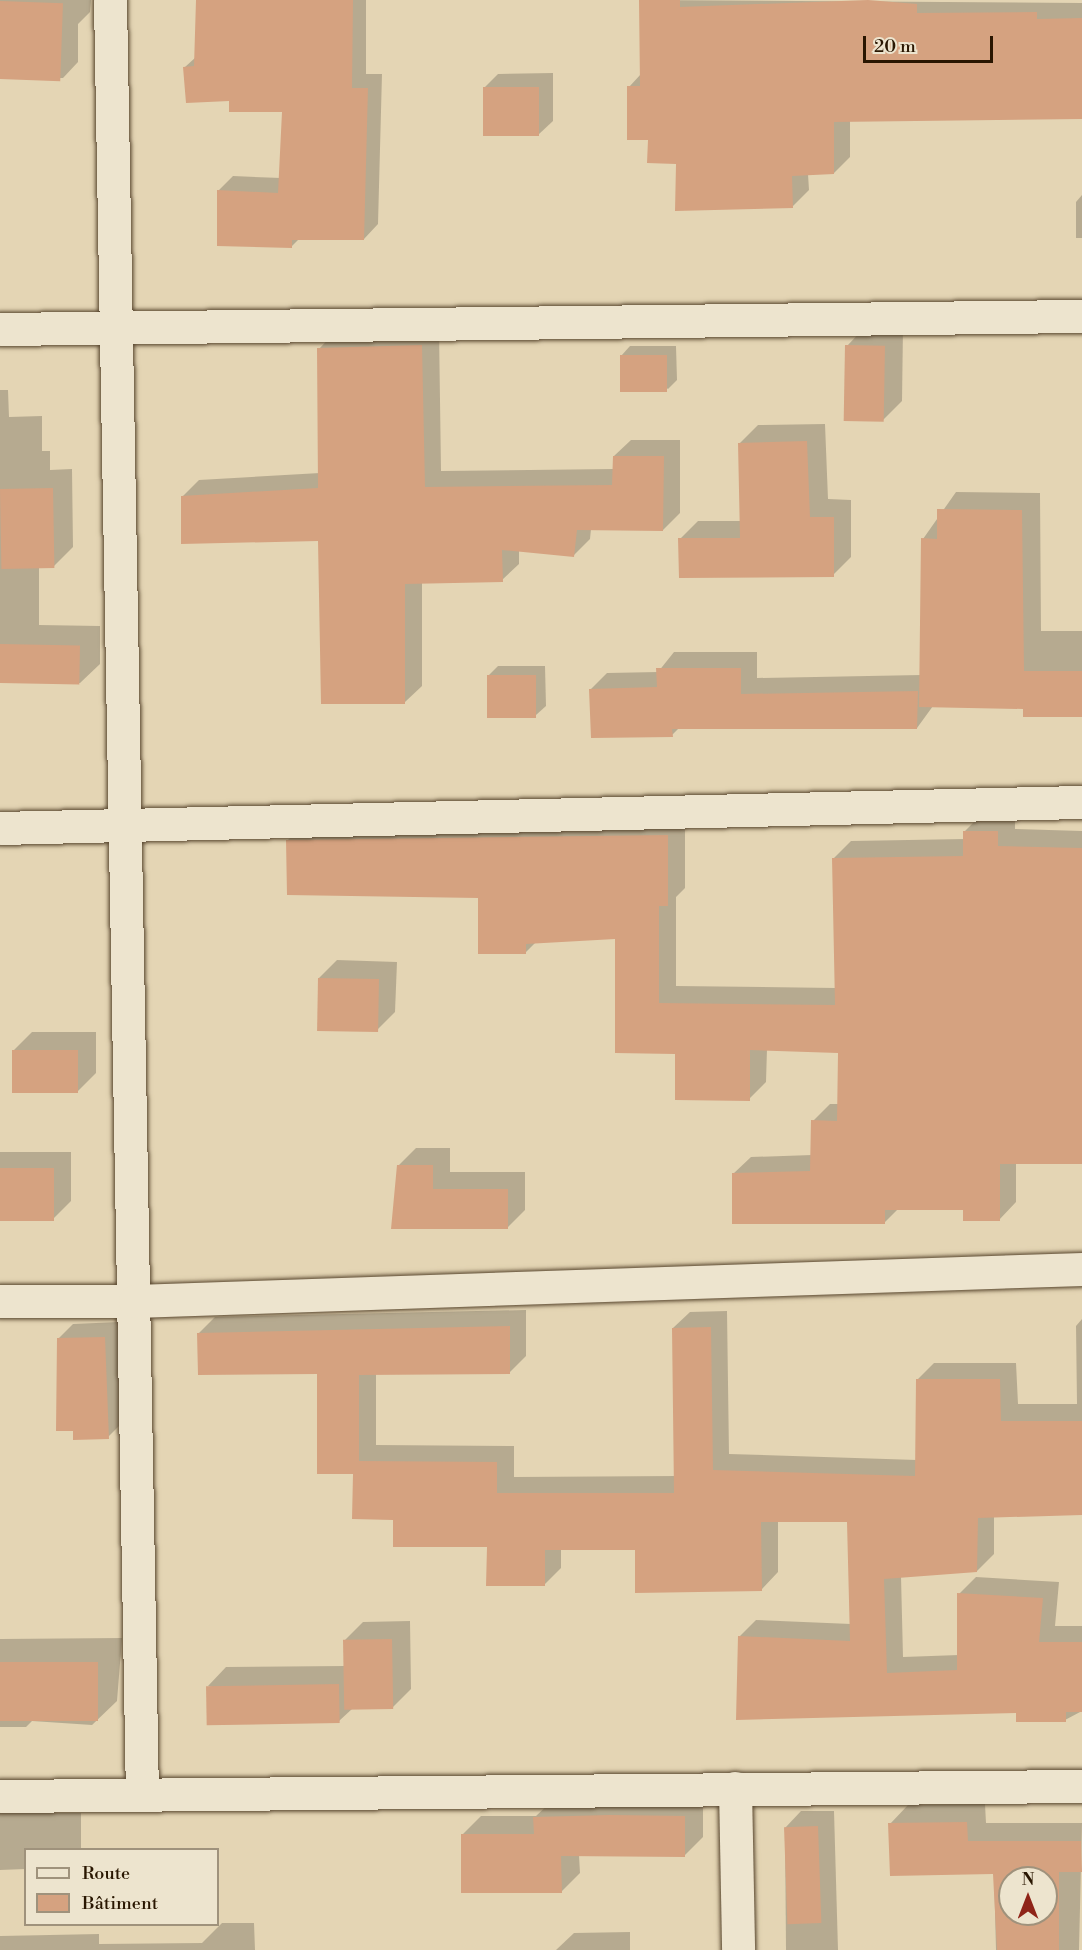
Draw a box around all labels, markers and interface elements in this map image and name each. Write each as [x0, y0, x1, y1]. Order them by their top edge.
scale bar [866, 24, 996, 62]
text: 20 m [874, 35, 916, 58]
legend [24, 1848, 219, 1926]
text: Route [82, 1862, 130, 1885]
north arrow [998, 1866, 1058, 1926]
text: N [1022, 1870, 1034, 1890]
text: Bâtiment [82, 1892, 158, 1915]

